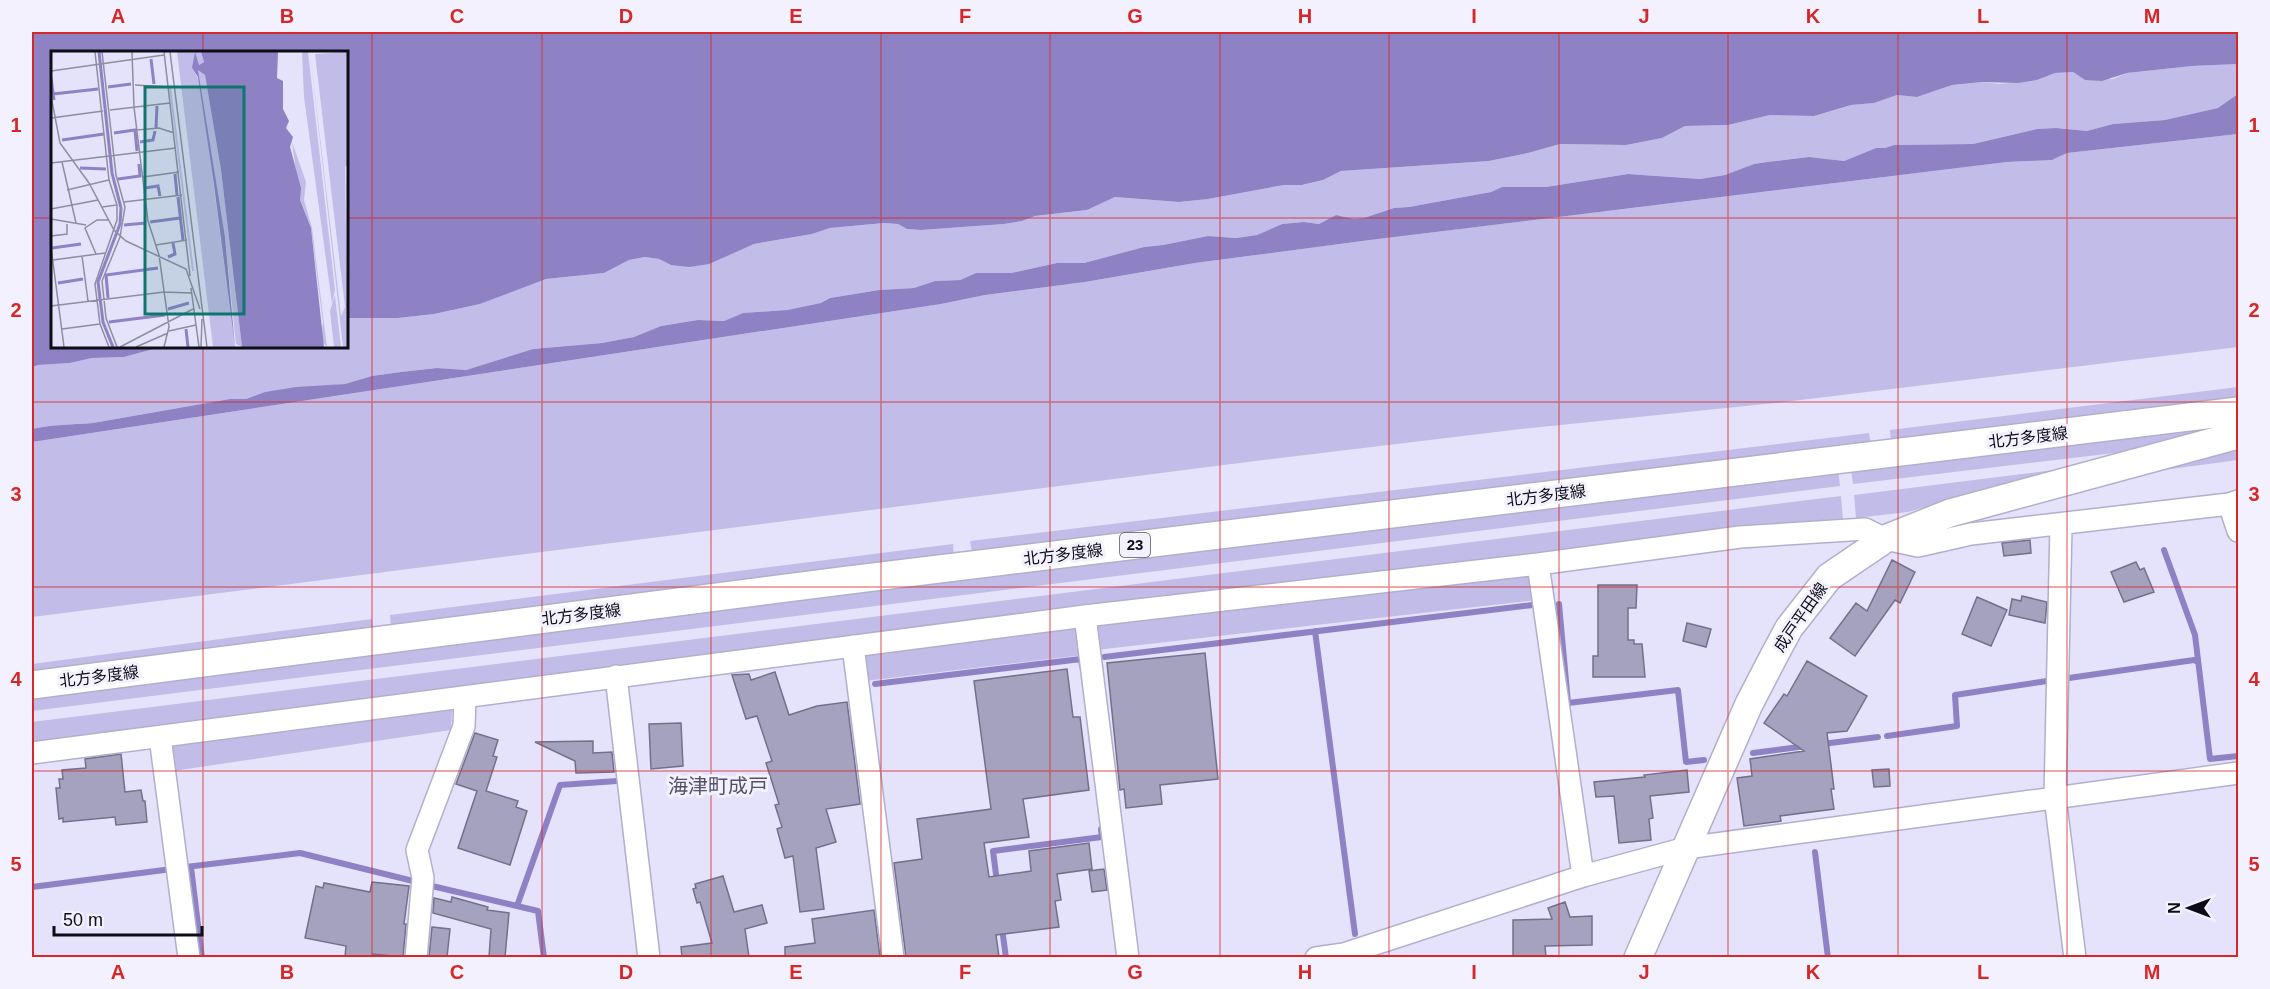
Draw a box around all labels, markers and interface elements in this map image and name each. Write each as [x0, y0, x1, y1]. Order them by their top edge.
text: A [111, 5, 125, 27]
text: B [280, 5, 294, 27]
text: C [450, 5, 464, 27]
text: D [619, 5, 633, 27]
text: E [789, 5, 803, 27]
text: F [959, 5, 971, 27]
text: G [1127, 5, 1143, 27]
text: H [1298, 5, 1312, 27]
text: I [1471, 5, 1477, 27]
text: J [1638, 5, 1650, 27]
text: K [1806, 5, 1821, 27]
text: L [1977, 5, 1989, 27]
text: M [2144, 5, 2160, 27]
inset map [51, 51, 348, 348]
text: 1 [10, 114, 22, 136]
text: 1 [2248, 114, 2260, 136]
text: 2 [10, 299, 22, 321]
text: 2 [2248, 299, 2260, 321]
street label: 北方多度線 [1987, 424, 2069, 451]
street label: 北方多度線 [1505, 482, 1587, 509]
text: 3 [10, 483, 22, 505]
text: 3 [2248, 483, 2260, 505]
road number: 23 [1120, 533, 1150, 557]
street label: 北方多度線 [1022, 541, 1104, 568]
street label: 成戸平田線 [1770, 580, 1830, 655]
street label: 北方多度線 [540, 601, 622, 628]
street label: 北方多度線 [58, 663, 140, 690]
text: 4 [10, 668, 22, 690]
text: 4 [2248, 668, 2260, 690]
district label: 海津町成戸 [668, 775, 768, 797]
text: 5 [10, 853, 22, 875]
text: 5 [2248, 853, 2260, 875]
north arrow [2159, 878, 2219, 938]
scale bar [54, 899, 202, 937]
text: N [2166, 902, 2183, 914]
text: 50 m [63, 910, 103, 930]
text: A [111, 961, 125, 983]
text: B [280, 961, 294, 983]
text: C [450, 961, 464, 983]
text: D [619, 961, 633, 983]
text: E [789, 961, 803, 983]
text: F [959, 961, 971, 983]
text: G [1127, 961, 1143, 983]
text: H [1298, 961, 1312, 983]
text: I [1471, 961, 1477, 983]
text: J [1638, 961, 1650, 983]
text: K [1806, 961, 1821, 983]
text: L [1977, 961, 1989, 983]
text: M [2144, 961, 2160, 983]

